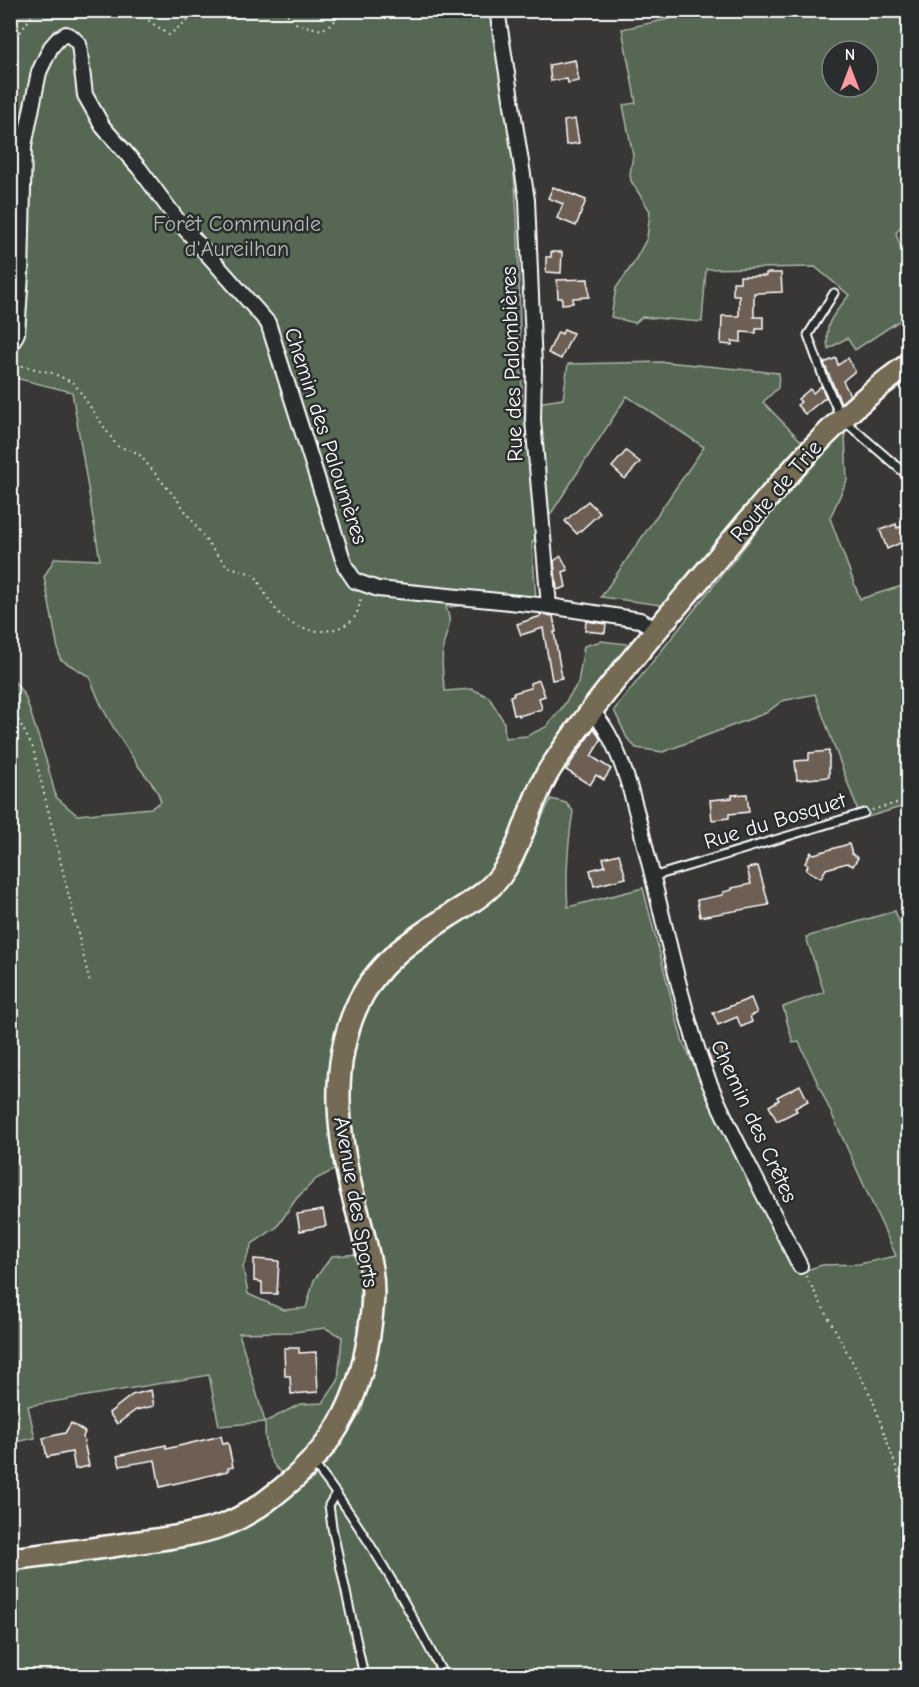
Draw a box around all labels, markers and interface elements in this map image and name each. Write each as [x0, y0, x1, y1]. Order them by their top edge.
north arrow [820, 39, 880, 99]
text: N [845, 46, 855, 64]
park label: Forêt Communale d'Aureilhan [153, 211, 321, 262]
street label: Rue des Palombières [496, 266, 528, 462]
street label: Chemin des Paloumères [279, 324, 373, 548]
street label: Route de Trie [725, 435, 827, 547]
street label: Rue du Bosquet [701, 787, 850, 855]
street label: Chemin des Crêtes [705, 1035, 803, 1207]
street label: Avenue des Sports [328, 1114, 384, 1290]

